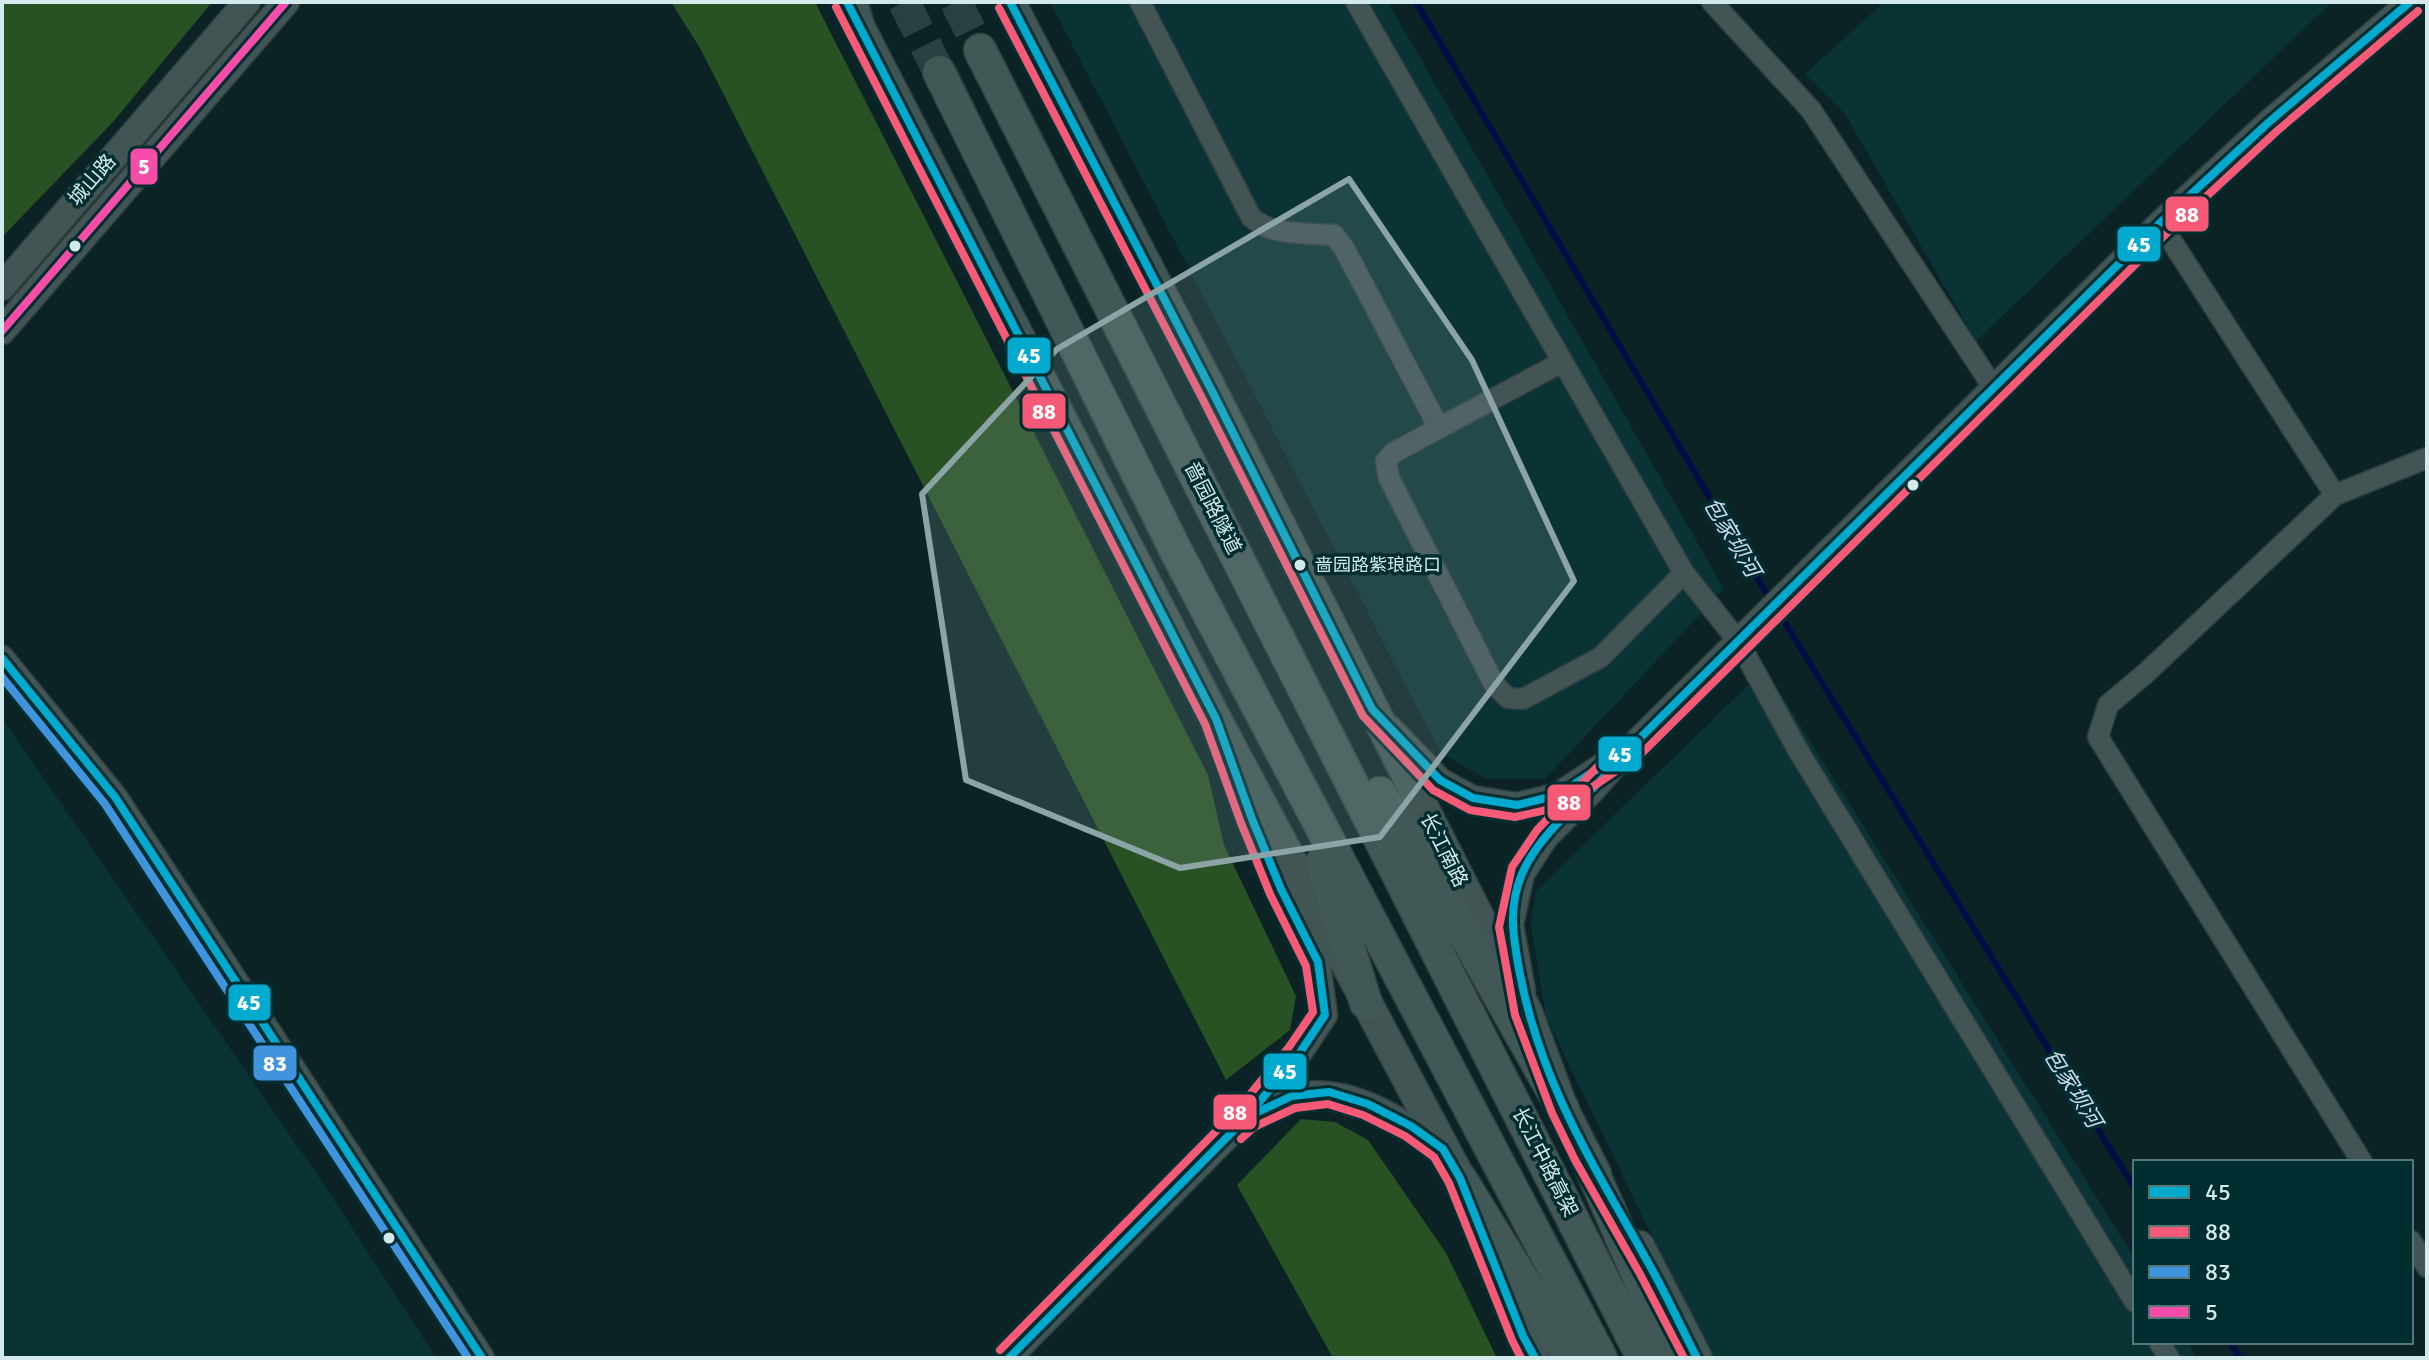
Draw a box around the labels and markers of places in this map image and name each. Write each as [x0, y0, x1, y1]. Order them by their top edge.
unlabelled marker [67, 238, 83, 254]
unlabelled marker [1905, 477, 1921, 493]
place label: 啬园路紫琅路口 [1315, 554, 1441, 576]
marker: 啬园路紫琅路口 [1292, 557, 1308, 573]
unlabelled marker [381, 1230, 397, 1246]

